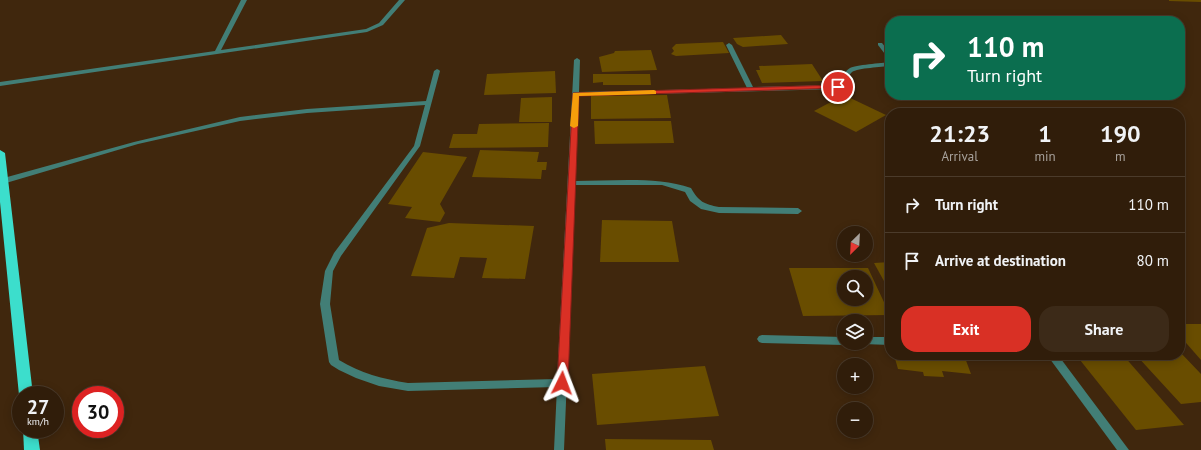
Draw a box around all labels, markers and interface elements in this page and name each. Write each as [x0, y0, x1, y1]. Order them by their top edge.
text: 110 m [967, 28, 1044, 65]
icon: right [901, 32, 953, 84]
text: Turn right [967, 64, 1042, 87]
pin [821, 70, 855, 104]
icon: arrive [827, 76, 849, 98]
text: 21:23 [929, 118, 990, 149]
text: 1 [1038, 118, 1052, 149]
text: 190 [1100, 118, 1141, 149]
text: Arrival [942, 148, 978, 165]
text: min [1034, 148, 1056, 165]
text: m [1115, 148, 1126, 165]
icon: right [901, 194, 923, 216]
text: Turn right [935, 195, 998, 214]
text: 110 m [1128, 195, 1169, 214]
north arrow [837, 226, 873, 262]
map controls [837, 226, 873, 438]
icon: arrive [901, 250, 923, 272]
text: Arrive at destination [935, 251, 1066, 270]
text: 80 m [1136, 251, 1169, 270]
button: search [837, 270, 873, 306]
button: Exit [901, 306, 1031, 352]
button: Share [1039, 306, 1169, 352]
button: layers [837, 314, 873, 350]
button: + [837, 358, 873, 394]
position arrow [541, 362, 583, 404]
speed limit sign: 30 [72, 386, 124, 438]
text: 27 [27, 394, 49, 420]
button: − [837, 402, 873, 438]
text: km/h [27, 415, 49, 428]

